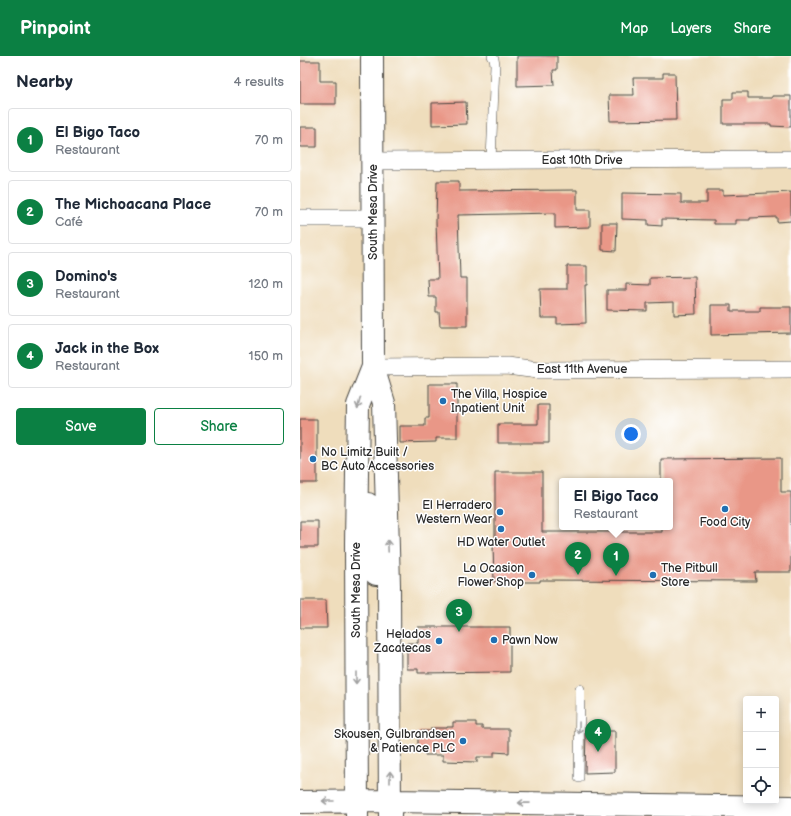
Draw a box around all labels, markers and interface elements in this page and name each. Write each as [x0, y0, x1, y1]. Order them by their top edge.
text: Pinpoint [20, 17, 91, 40]
text: Map [620, 20, 648, 37]
text: Layers [670, 20, 712, 37]
text: Share [734, 20, 771, 37]
text: Nearby [16, 72, 73, 92]
text: 4 results [234, 74, 284, 90]
text: El Bigo Taco [55, 123, 140, 142]
text: 1 [27, 132, 33, 148]
text: 70 m [255, 132, 283, 148]
text: Restaurant [55, 142, 120, 158]
street label: East 10th Drive [541, 153, 623, 168]
street label: South Mesa Drive [366, 164, 381, 260]
text: The Michoacana Place [55, 195, 211, 214]
text: 2 [26, 204, 34, 220]
text: 70 m [255, 204, 283, 220]
text: Café [55, 214, 83, 230]
text: Domino's [55, 267, 117, 286]
text: 3 [26, 276, 34, 292]
text: 120 m [248, 276, 283, 292]
text: Restaurant [55, 286, 120, 302]
text: Jack in the Box [55, 339, 159, 358]
text: 4 [26, 348, 34, 364]
text: 150 m [249, 348, 283, 364]
text: Restaurant [55, 358, 120, 374]
street label: East 11th Avenue [537, 362, 627, 377]
place label: The Villa, Hospice Inpatient Unit [451, 387, 547, 416]
marker: The Villa, Hospice Inpatient Unit [438, 396, 448, 406]
one-way arrow [355, 397, 363, 410]
button: Save [16, 408, 146, 445]
button: Share [154, 408, 284, 445]
your location [621, 424, 641, 444]
place label: No Limitz Built / BC Auto Accessories [321, 445, 434, 474]
marker: No Limitz Built / BC Auto Accessories [308, 454, 318, 464]
popup [559, 478, 673, 530]
text: El Bigo Taco [573, 487, 659, 506]
place label: El Herradero Western Wear [416, 498, 493, 527]
marker: Food City [720, 504, 730, 514]
text: Restaurant [573, 506, 638, 522]
marker: El Herradero Western Wear [495, 507, 505, 517]
place label: Food City [700, 515, 751, 530]
marker: HD Water Outlet [496, 524, 506, 534]
place label: HD Water Outlet [457, 535, 545, 550]
one-way arrow [384, 540, 392, 553]
street label: South Mesa Drive [349, 542, 364, 638]
pin: 2 [565, 542, 591, 575]
pin: 1 [603, 543, 629, 576]
place label: La Ocasion Flower Shop [457, 561, 524, 590]
place label: The Pitbull Store [661, 561, 718, 590]
marker: La Ocasion Flower Shop [527, 570, 537, 580]
marker: The Pitbull Store [648, 570, 658, 580]
pin: 3 [446, 599, 472, 632]
place label: Helados Zacatecas [373, 627, 431, 656]
place label: Pawn Now [502, 633, 558, 648]
marker: Pawn Now [489, 635, 499, 645]
marker: Helados Zacatecas [434, 636, 444, 646]
one-way arrow [352, 671, 360, 684]
map controls [743, 696, 779, 804]
button: + [743, 696, 779, 732]
pin: 4 [585, 719, 611, 752]
one-way arrow [576, 721, 583, 734]
place label: Skousen, Gulbrandsen & Patience PLC [334, 727, 455, 756]
button: − [743, 732, 779, 768]
marker: Skousen, Gulbrandsen & Patience PLC [458, 736, 468, 746]
button: locate [743, 768, 779, 804]
one-way arrow [386, 771, 394, 784]
one-way arrow [322, 797, 335, 805]
one-way arrow [518, 799, 531, 807]

